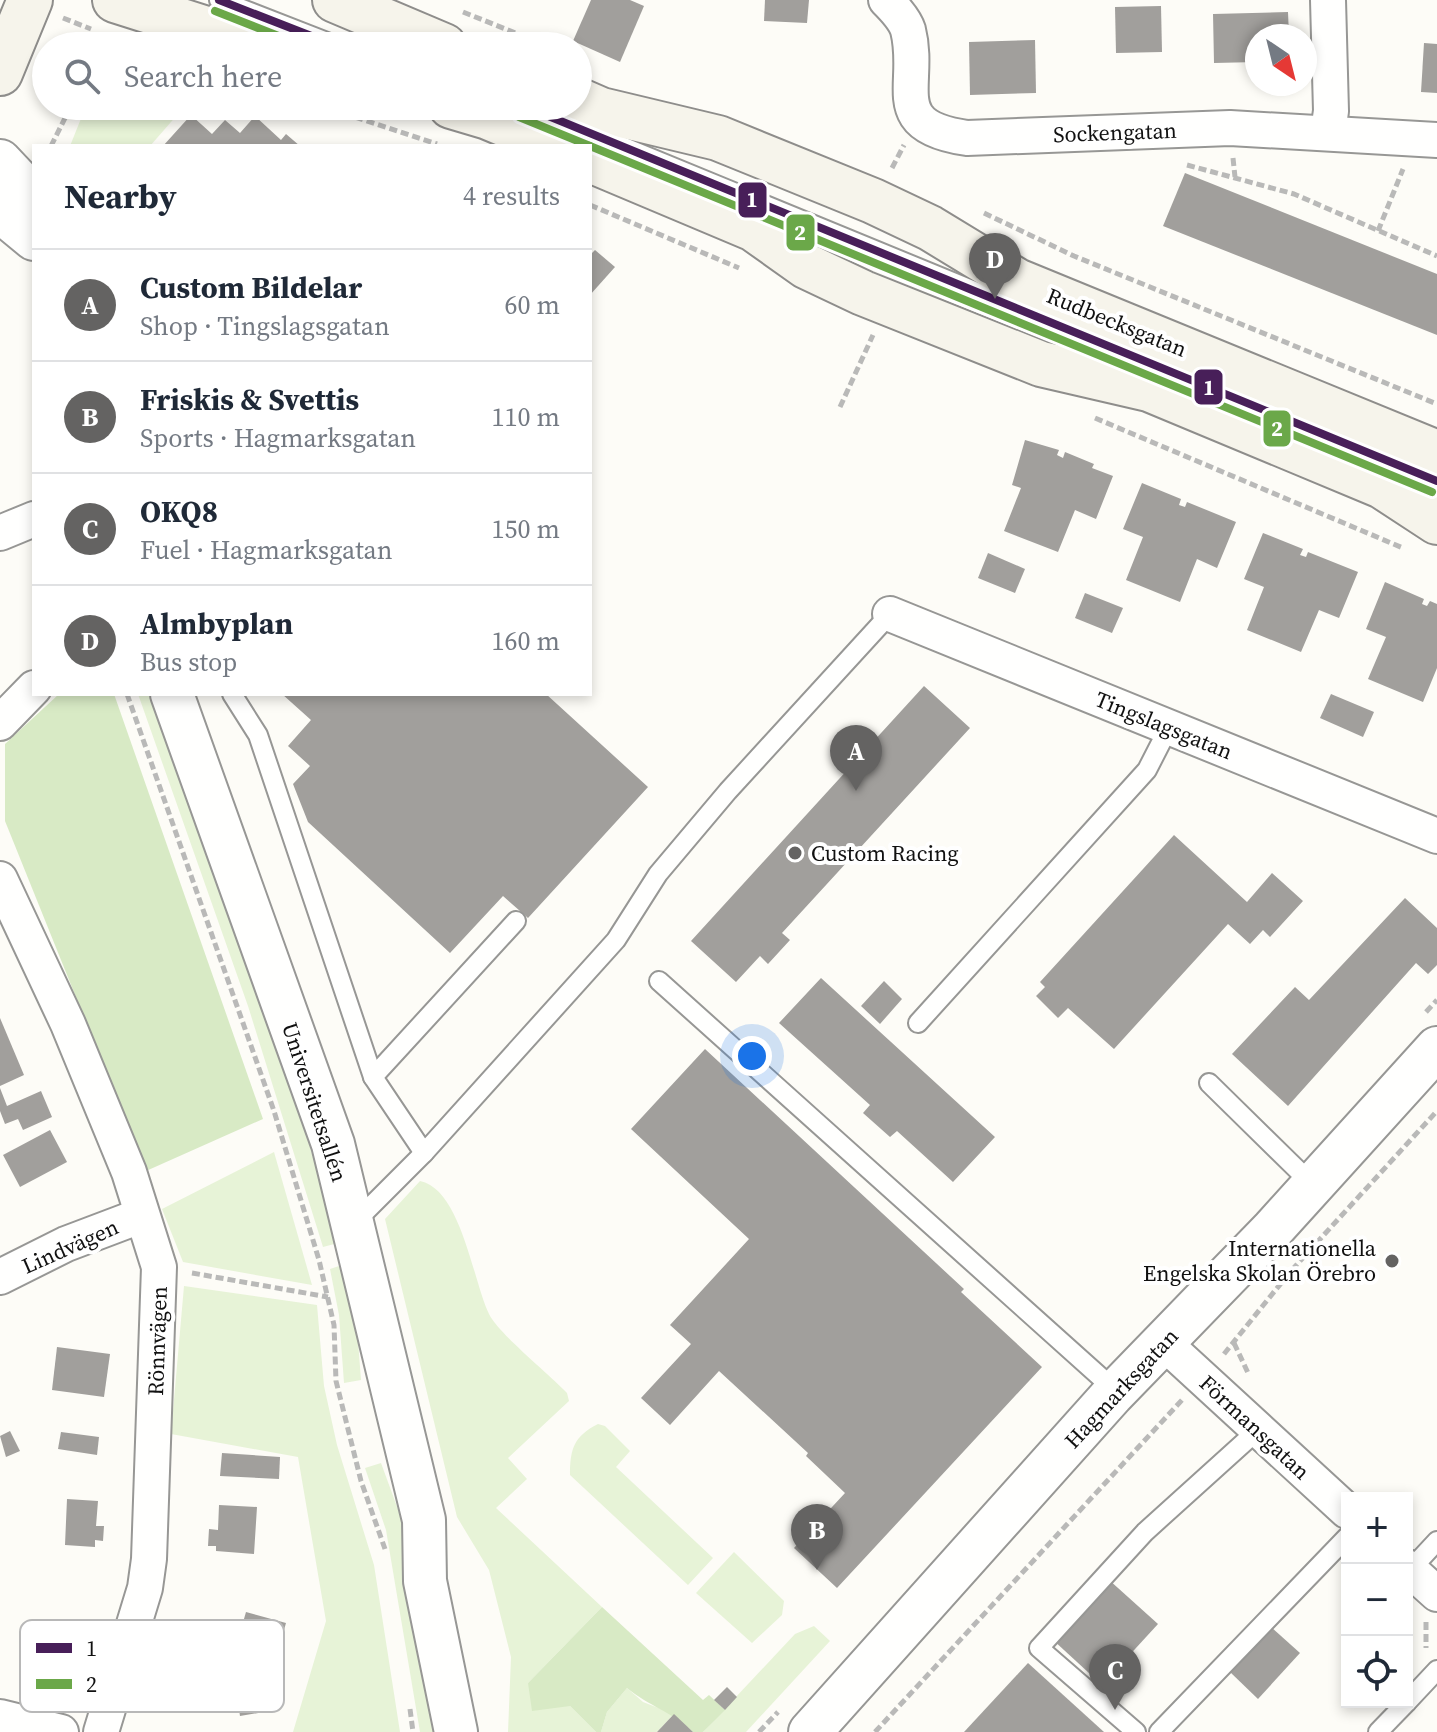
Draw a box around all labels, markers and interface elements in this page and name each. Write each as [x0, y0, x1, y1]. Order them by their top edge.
north arrow [1245, 24, 1317, 96]
search box [32, 32, 592, 120]
icon: search [60, 54, 104, 98]
text: Search here [124, 56, 282, 97]
street label: Sockengatan [1053, 115, 1177, 149]
text: Nearby [64, 173, 177, 219]
text: 4 results [463, 178, 560, 214]
line badge: 1 [737, 181, 768, 219]
text: 1 [746, 184, 758, 214]
line badge: 2 [785, 213, 816, 252]
text: 2 [794, 217, 806, 247]
pin: D [969, 233, 1021, 299]
text: Custom Bildelar [140, 267, 362, 308]
street label: Rudbecksgatan [1042, 280, 1192, 364]
text: A [81, 287, 99, 323]
text: 60 m [505, 287, 560, 323]
text: Shop · Tingslagsgatan [140, 308, 390, 344]
line badge: 1 [1193, 368, 1224, 406]
text: 1 [1203, 372, 1215, 402]
text: Friskis & Svettis [140, 379, 359, 420]
text: B [82, 399, 98, 435]
text: 110 m [492, 399, 560, 435]
line badge: 2 [1262, 409, 1292, 448]
text: 2 [1271, 413, 1283, 443]
text: Sports · Hagmarksgatan [140, 420, 416, 456]
text: OKQ8 [140, 491, 218, 532]
text: C [82, 511, 98, 547]
text: 150 m [492, 511, 560, 547]
text: Fuel · Hagmarksgatan [140, 532, 392, 568]
text: Almbyplan [140, 603, 293, 644]
text: D [81, 623, 99, 659]
text: 160 m [492, 623, 560, 659]
text: Bus stop [140, 644, 237, 680]
street label: Tingslagsgatan [1091, 684, 1237, 766]
pin: A [830, 725, 882, 791]
place label: Custom Racing [811, 838, 959, 868]
marker: Custom Racing [786, 844, 804, 862]
street label: Universitetsallén [275, 1018, 355, 1186]
your location [732, 1036, 772, 1076]
street label: Lindvägen [17, 1211, 123, 1281]
place label: Internationella Engelska Skolan Örebro [1143, 1233, 1377, 1288]
marker: Internationella Engelska Skolan Örebro [1383, 1252, 1401, 1270]
street label: Rönnvägen [140, 1286, 174, 1396]
street label: Hagmarksgatan [1057, 1321, 1185, 1455]
street label: Förmansgatan [1193, 1368, 1317, 1486]
map controls [1341, 1492, 1413, 1708]
button: + [1341, 1492, 1413, 1564]
pin: B [791, 1504, 843, 1570]
button: − [1341, 1564, 1413, 1636]
legend [20, 1620, 284, 1712]
text: 1 [86, 1633, 97, 1663]
button: locate [1341, 1636, 1413, 1708]
pin: C [1089, 1644, 1141, 1710]
text: 2 [86, 1669, 97, 1699]

